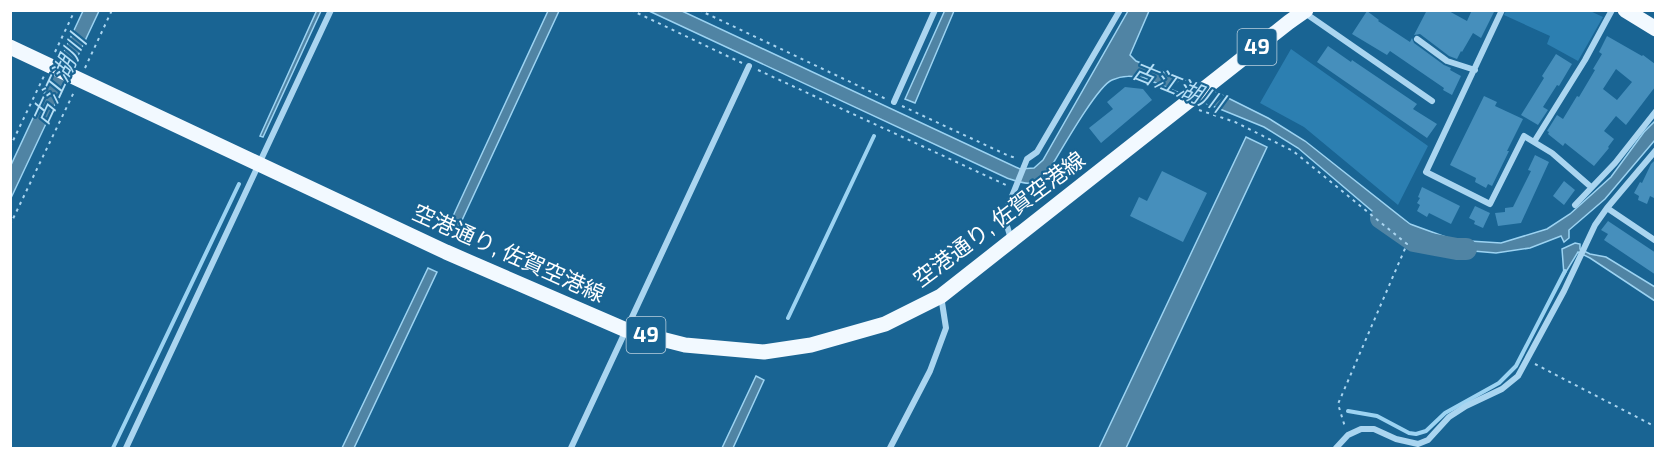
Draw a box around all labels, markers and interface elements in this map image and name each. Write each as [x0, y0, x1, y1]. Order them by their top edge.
water label: 古江湖川 [24, 27, 92, 129]
road number: 49 [1238, 29, 1276, 65]
water label: 古江湖川 [1129, 54, 1231, 118]
street label: 空港通り, 佐賀空港線 [908, 145, 1089, 291]
street label: 空港通り, 佐賀空港線 [409, 198, 610, 306]
road number: 49 [626, 317, 666, 353]

